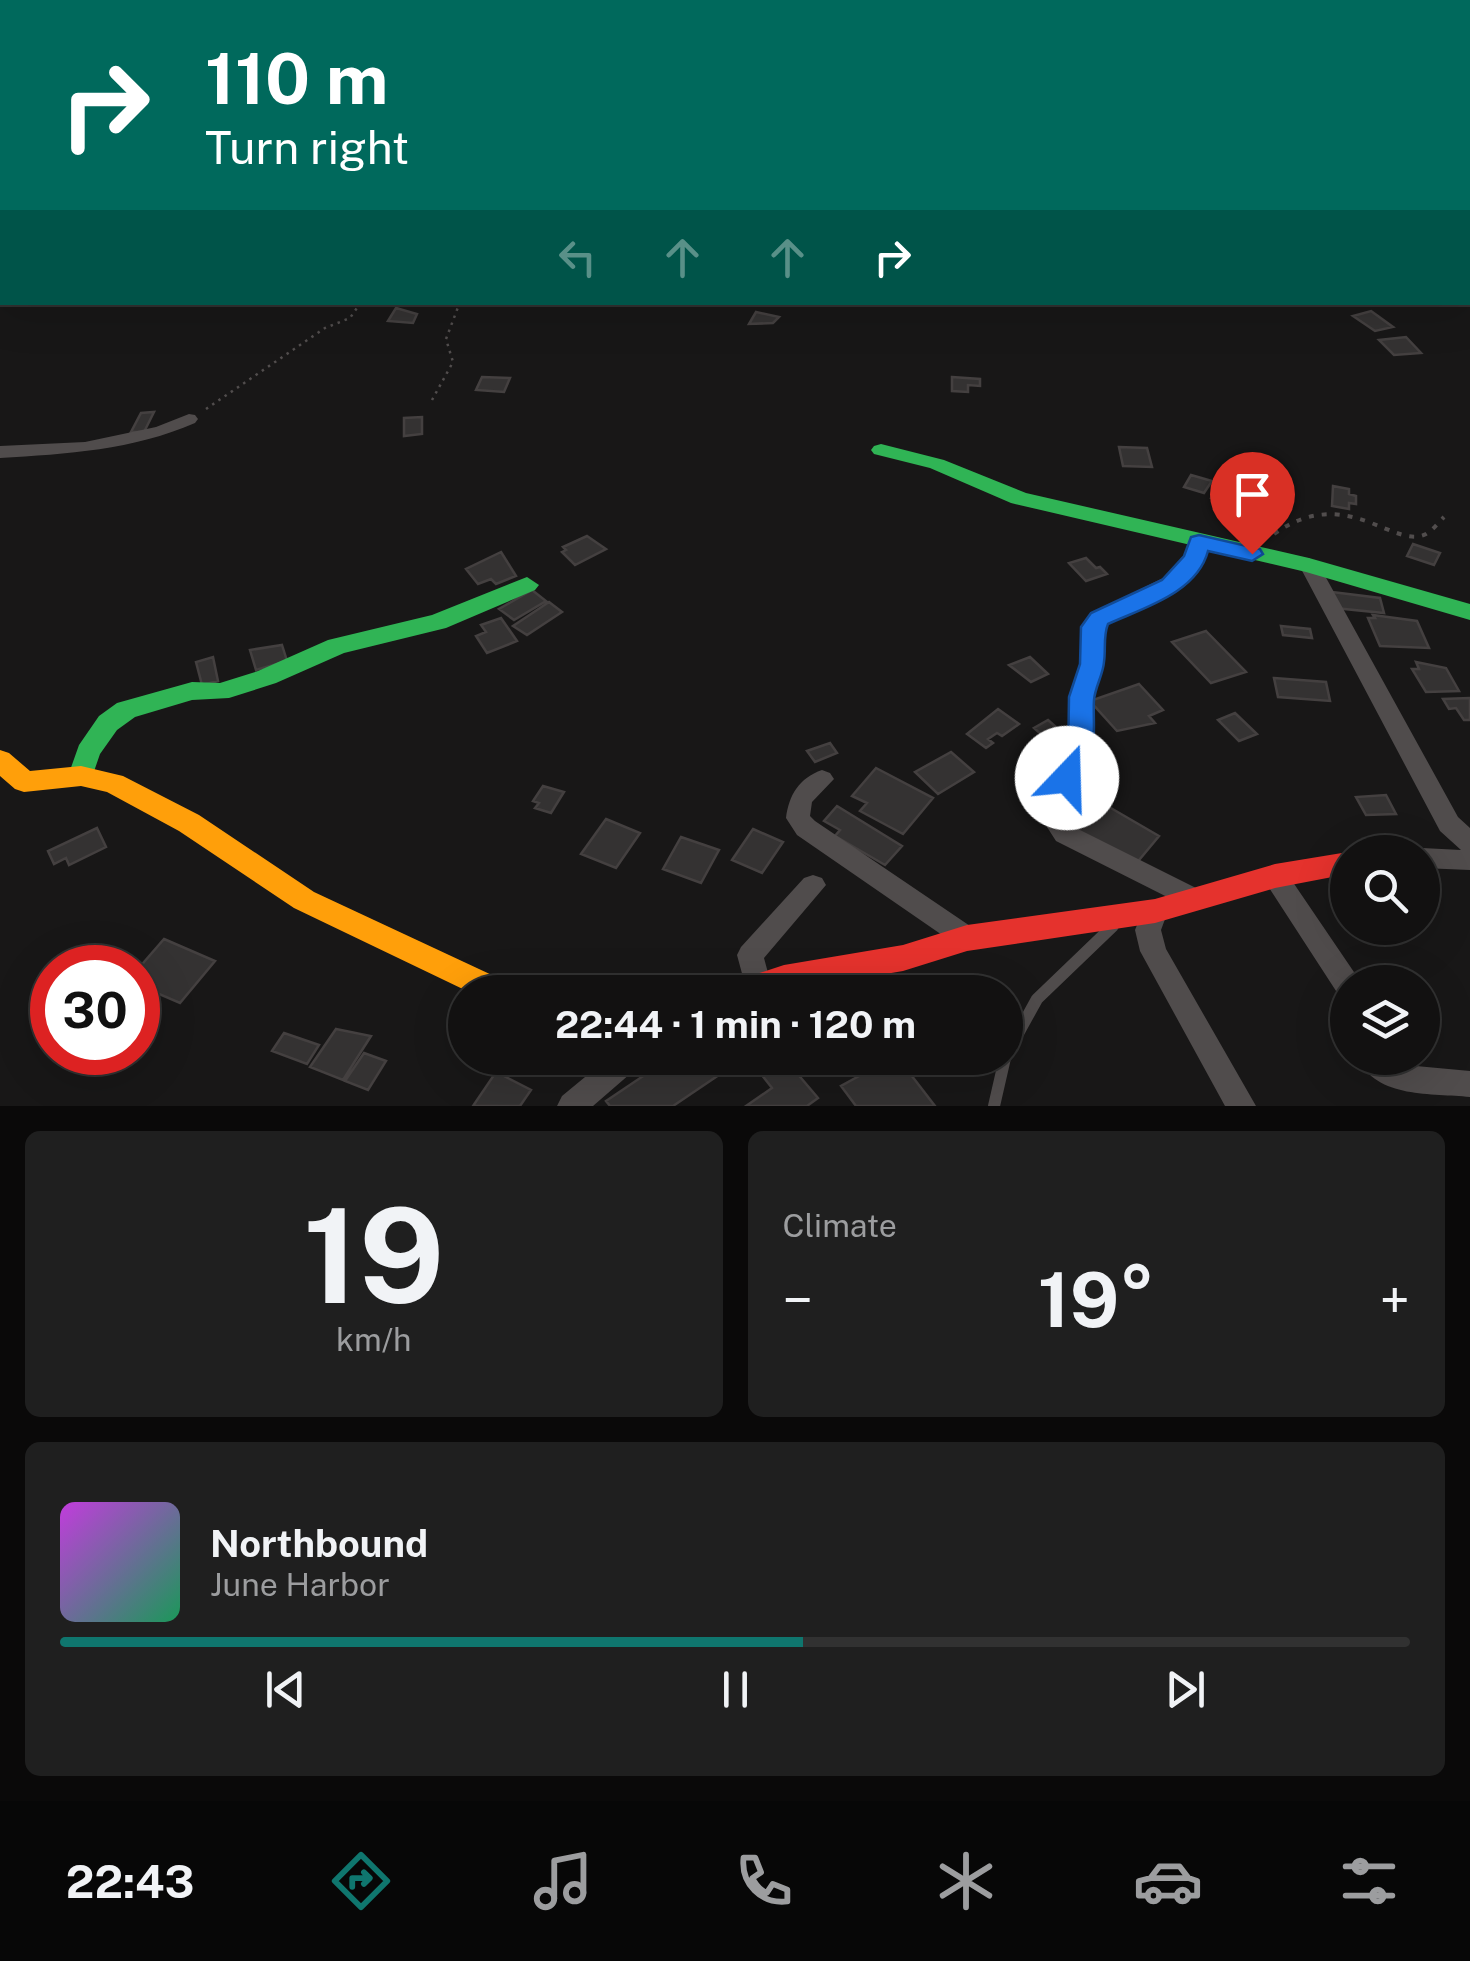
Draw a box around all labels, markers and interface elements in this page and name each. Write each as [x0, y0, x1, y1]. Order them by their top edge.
text: 110 m [205, 37, 389, 120]
icon: right [40, 40, 170, 170]
text: Turn right [205, 121, 409, 174]
icon: left [550, 230, 605, 285]
icon: ahead [655, 230, 710, 285]
icon: ahead [760, 230, 815, 285]
icon: right [865, 230, 920, 285]
pin [1210, 452, 1295, 555]
icon: arrive [1225, 467, 1280, 522]
position arrow [1015, 726, 1119, 830]
map controls [1330, 835, 1440, 1075]
button: search [1330, 835, 1440, 945]
speed limit sign: 30 [30, 945, 160, 1075]
button: layers [1330, 965, 1440, 1075]
text: 22:44 · 1 min · 120 m [555, 1002, 916, 1047]
text: 19 [303, 1180, 444, 1332]
text: Climate [783, 1207, 897, 1244]
text: 19° [1038, 1256, 1155, 1344]
text: − [783, 1268, 813, 1332]
text: + [1379, 1268, 1410, 1332]
text: km/h [336, 1321, 411, 1358]
text: Northbound [210, 1521, 428, 1566]
text: June Harbor [210, 1566, 390, 1603]
icon: previous [258, 1662, 313, 1717]
icon: pause [708, 1662, 763, 1717]
icon: next [1158, 1662, 1213, 1717]
icon: directions [326, 1846, 396, 1916]
icon: music [528, 1846, 598, 1916]
icon: phone [729, 1846, 799, 1916]
icon: climate [931, 1846, 1001, 1916]
icon: car [1133, 1846, 1203, 1916]
icon: filters [1334, 1846, 1404, 1916]
text: 22:43 [66, 1855, 194, 1908]

